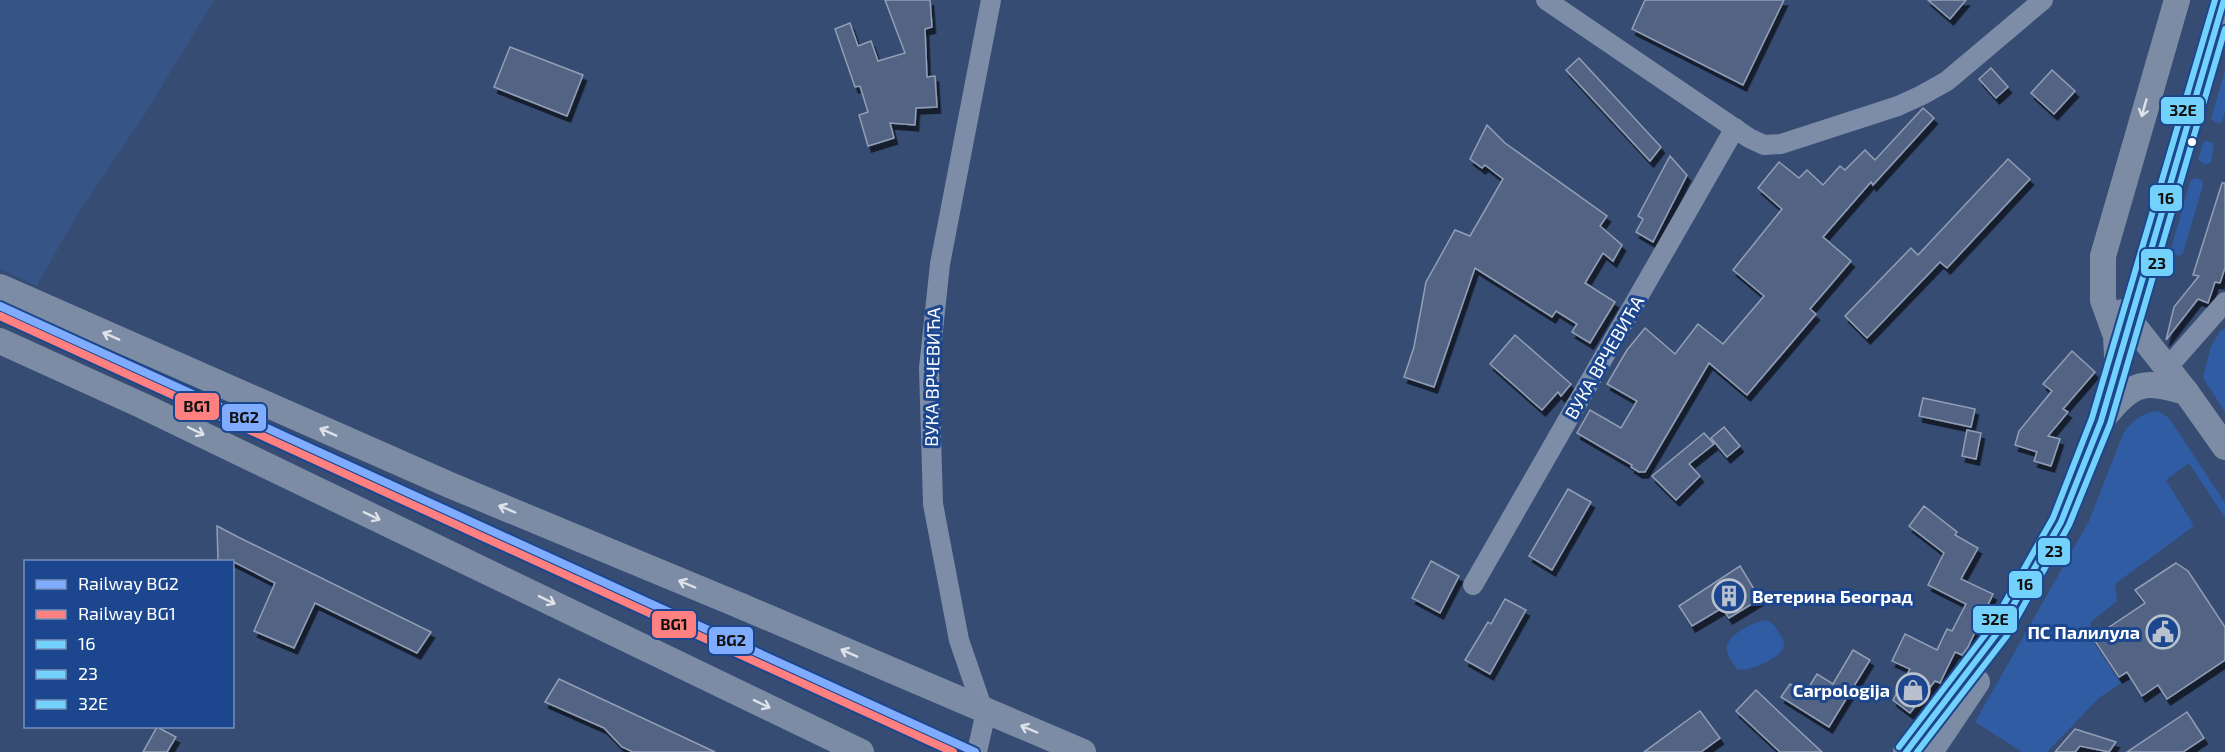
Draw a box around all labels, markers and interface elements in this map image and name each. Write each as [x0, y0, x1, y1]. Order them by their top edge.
line badge: 32E [2160, 96, 2205, 125]
one-way arrow [2138, 98, 2149, 117]
text: 32E [2169, 100, 2197, 119]
unlabelled marker [2186, 136, 2198, 148]
line badge: 16 [2149, 184, 2183, 212]
text: 16 [2158, 188, 2174, 207]
line badge: 23 [2140, 248, 2174, 277]
text: 23 [2148, 253, 2166, 272]
street label: ВУКА ВРЧЕВИЋА [1560, 291, 1649, 423]
street label: ВУКА ВРЧЕВИЋА [920, 306, 944, 447]
one-way arrow [103, 330, 121, 342]
line badge: BG1 [174, 392, 220, 421]
text: BG1 [183, 396, 211, 415]
line badge: BG2 [221, 403, 267, 432]
text: BG2 [229, 407, 259, 426]
one-way arrow [186, 426, 204, 438]
one-way arrow [319, 426, 337, 437]
one-way arrow [498, 503, 516, 514]
one-way arrow [362, 510, 380, 522]
line badge: 23 [2037, 537, 2071, 566]
text: 23 [2045, 541, 2063, 560]
legend [24, 560, 234, 728]
line badge: 16 [2008, 570, 2043, 599]
text: Railway BG2 [78, 572, 179, 594]
text: 16 [2017, 574, 2033, 593]
one-way arrow [678, 578, 697, 589]
building icon: Ветерина Београд [1711, 578, 1747, 614]
place label: Ветерина Београд [1752, 585, 1913, 607]
one-way arrow [538, 595, 556, 607]
text: Railway BG1 [78, 602, 176, 624]
line badge: 32E [1972, 605, 2018, 634]
text: 32E [1981, 609, 2009, 628]
line badge: BG1 [651, 610, 697, 639]
text: BG1 [660, 614, 688, 633]
public building icon: ПС Палилула [2145, 614, 2181, 650]
place label: ПС Палилула [2027, 621, 2140, 643]
line badge: BG2 [708, 626, 754, 655]
text: BG2 [716, 630, 746, 649]
text: 16 [78, 632, 95, 654]
one-way arrow [840, 647, 858, 658]
text: 23 [78, 662, 98, 684]
shop icon: Carpologija [1895, 672, 1931, 708]
place label: Carpologija [1793, 679, 1890, 701]
text: 32E [78, 692, 108, 714]
one-way arrow [753, 699, 771, 711]
one-way arrow [1020, 723, 1038, 734]

